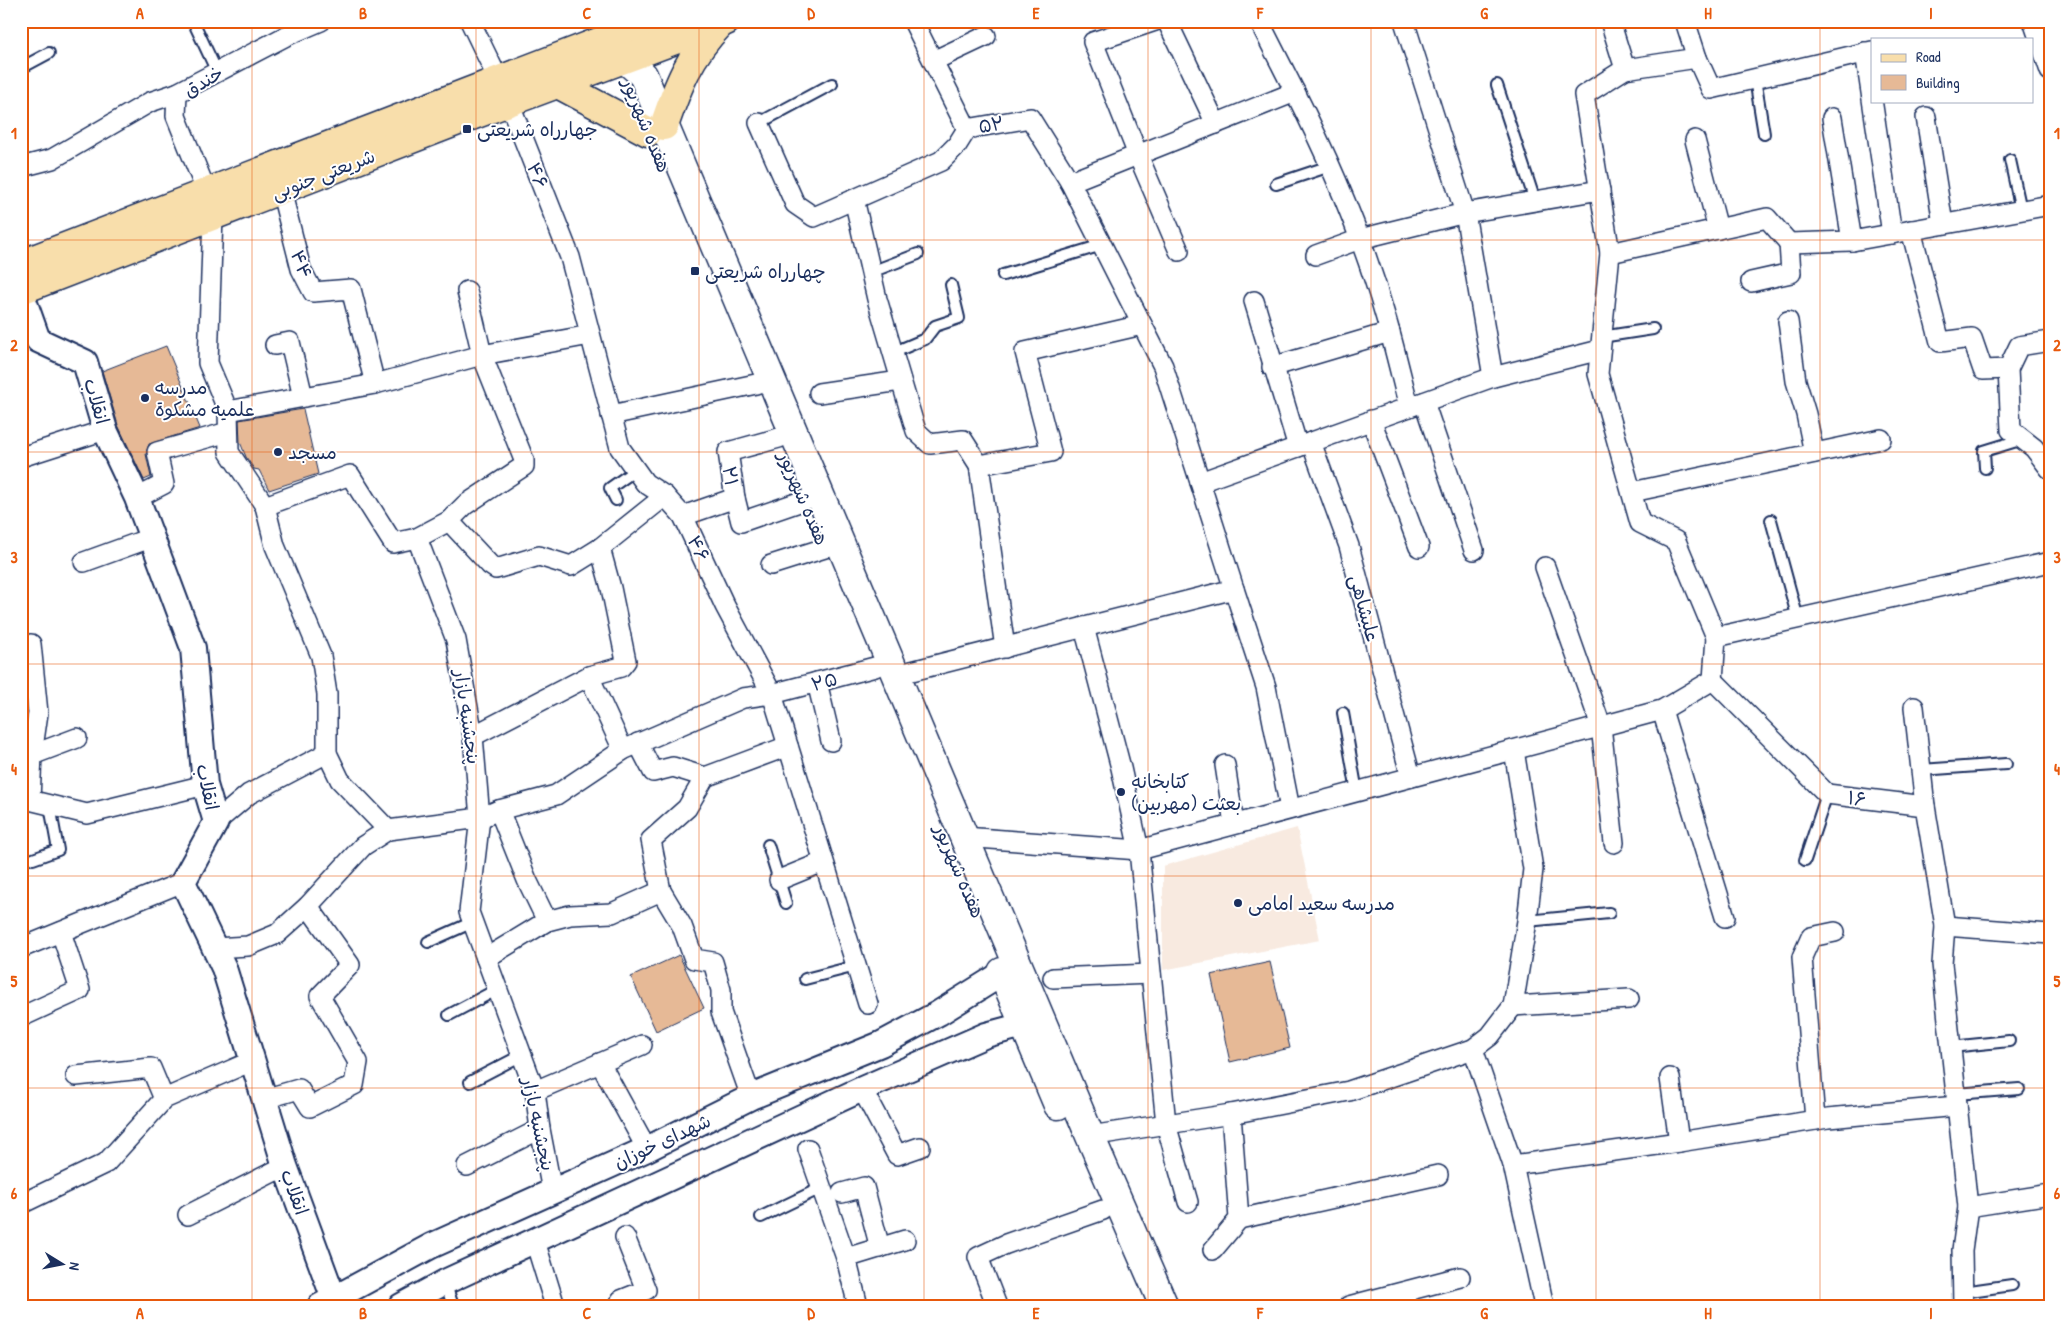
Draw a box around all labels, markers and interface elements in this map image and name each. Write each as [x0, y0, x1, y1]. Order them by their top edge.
text: A [136, 2, 144, 24]
text: B [359, 2, 367, 24]
text: C [583, 2, 592, 24]
text: D [807, 2, 815, 24]
text: E [1032, 2, 1040, 24]
text: F [1256, 2, 1264, 24]
text: G [1480, 2, 1488, 24]
text: H [1704, 2, 1712, 24]
text: I [1929, 2, 1933, 24]
legend [1871, 38, 2034, 102]
text: Road [1916, 46, 1941, 67]
street label: خندق [178, 59, 228, 103]
street label: هفده شهریور [616, 72, 678, 176]
text: Building [1916, 72, 1960, 93]
street label: ۵۲ [976, 109, 1006, 139]
place label: جهارراه شریعتی [477, 116, 598, 142]
text: 1 [11, 122, 17, 144]
text: 1 [2054, 122, 2060, 144]
marker: جهارراه شریعتی [461, 123, 473, 135]
street label: شریعتی جنوبی [267, 142, 379, 206]
street label: ۴۶ [521, 158, 555, 192]
street label: ۴۴ [285, 246, 319, 282]
place label: چهارراه شریعتی [705, 258, 826, 284]
marker: چهارراه شریعتی [689, 265, 701, 277]
text: 2 [10, 334, 18, 356]
text: 2 [2053, 334, 2061, 356]
place label: مدرسه علمیه مشکوة [155, 374, 255, 422]
street label: انقلاب [78, 375, 116, 427]
marker: مدرسه علمیه مشکوة [139, 392, 151, 404]
place label: مسجد [288, 439, 337, 465]
street label: هفده شهریور [772, 445, 835, 549]
marker: مسجد [272, 446, 284, 458]
street label: ۲۱ [717, 464, 745, 488]
street label: ۴۶ [682, 531, 716, 565]
text: 3 [10, 546, 18, 568]
text: 3 [2053, 546, 2061, 568]
street label: علیشاهی [1344, 572, 1386, 644]
street label: ۲۵ [808, 665, 840, 697]
street label: پنجشنبه بازار [448, 666, 487, 766]
text: 4 [11, 758, 17, 780]
text: 4 [2054, 758, 2060, 780]
street label: انقلاب [190, 761, 226, 813]
place label: کتابخانه بعثت (مهربین) [1131, 768, 1241, 816]
street label: ۱۶ [1846, 784, 1868, 812]
marker: کتابخانه بعثت (مهربین) [1115, 786, 1127, 798]
street label: هفده شهریور [928, 818, 991, 922]
place label: مدرسه سعید امامی [1248, 890, 1395, 916]
marker: مدرسه سعید امامی [1232, 897, 1244, 909]
text: 5 [11, 970, 18, 992]
text: 5 [2054, 970, 2061, 992]
street label: پنجشنبه بازار [516, 1073, 562, 1173]
street label: شهدای خوزان [609, 1107, 715, 1175]
street label: انقلاب [275, 1166, 315, 1218]
text: 6 [11, 1182, 18, 1204]
text: 6 [2054, 1182, 2061, 1204]
north arrow [38, 1240, 88, 1290]
text: N [65, 1261, 85, 1272]
text: A [136, 1302, 144, 1324]
text: B [359, 1302, 367, 1324]
text: C [583, 1302, 592, 1324]
text: D [807, 1302, 815, 1324]
text: E [1032, 1302, 1040, 1324]
text: F [1256, 1302, 1264, 1324]
text: G [1480, 1302, 1488, 1324]
text: H [1704, 1302, 1712, 1324]
text: I [1929, 1302, 1933, 1324]

